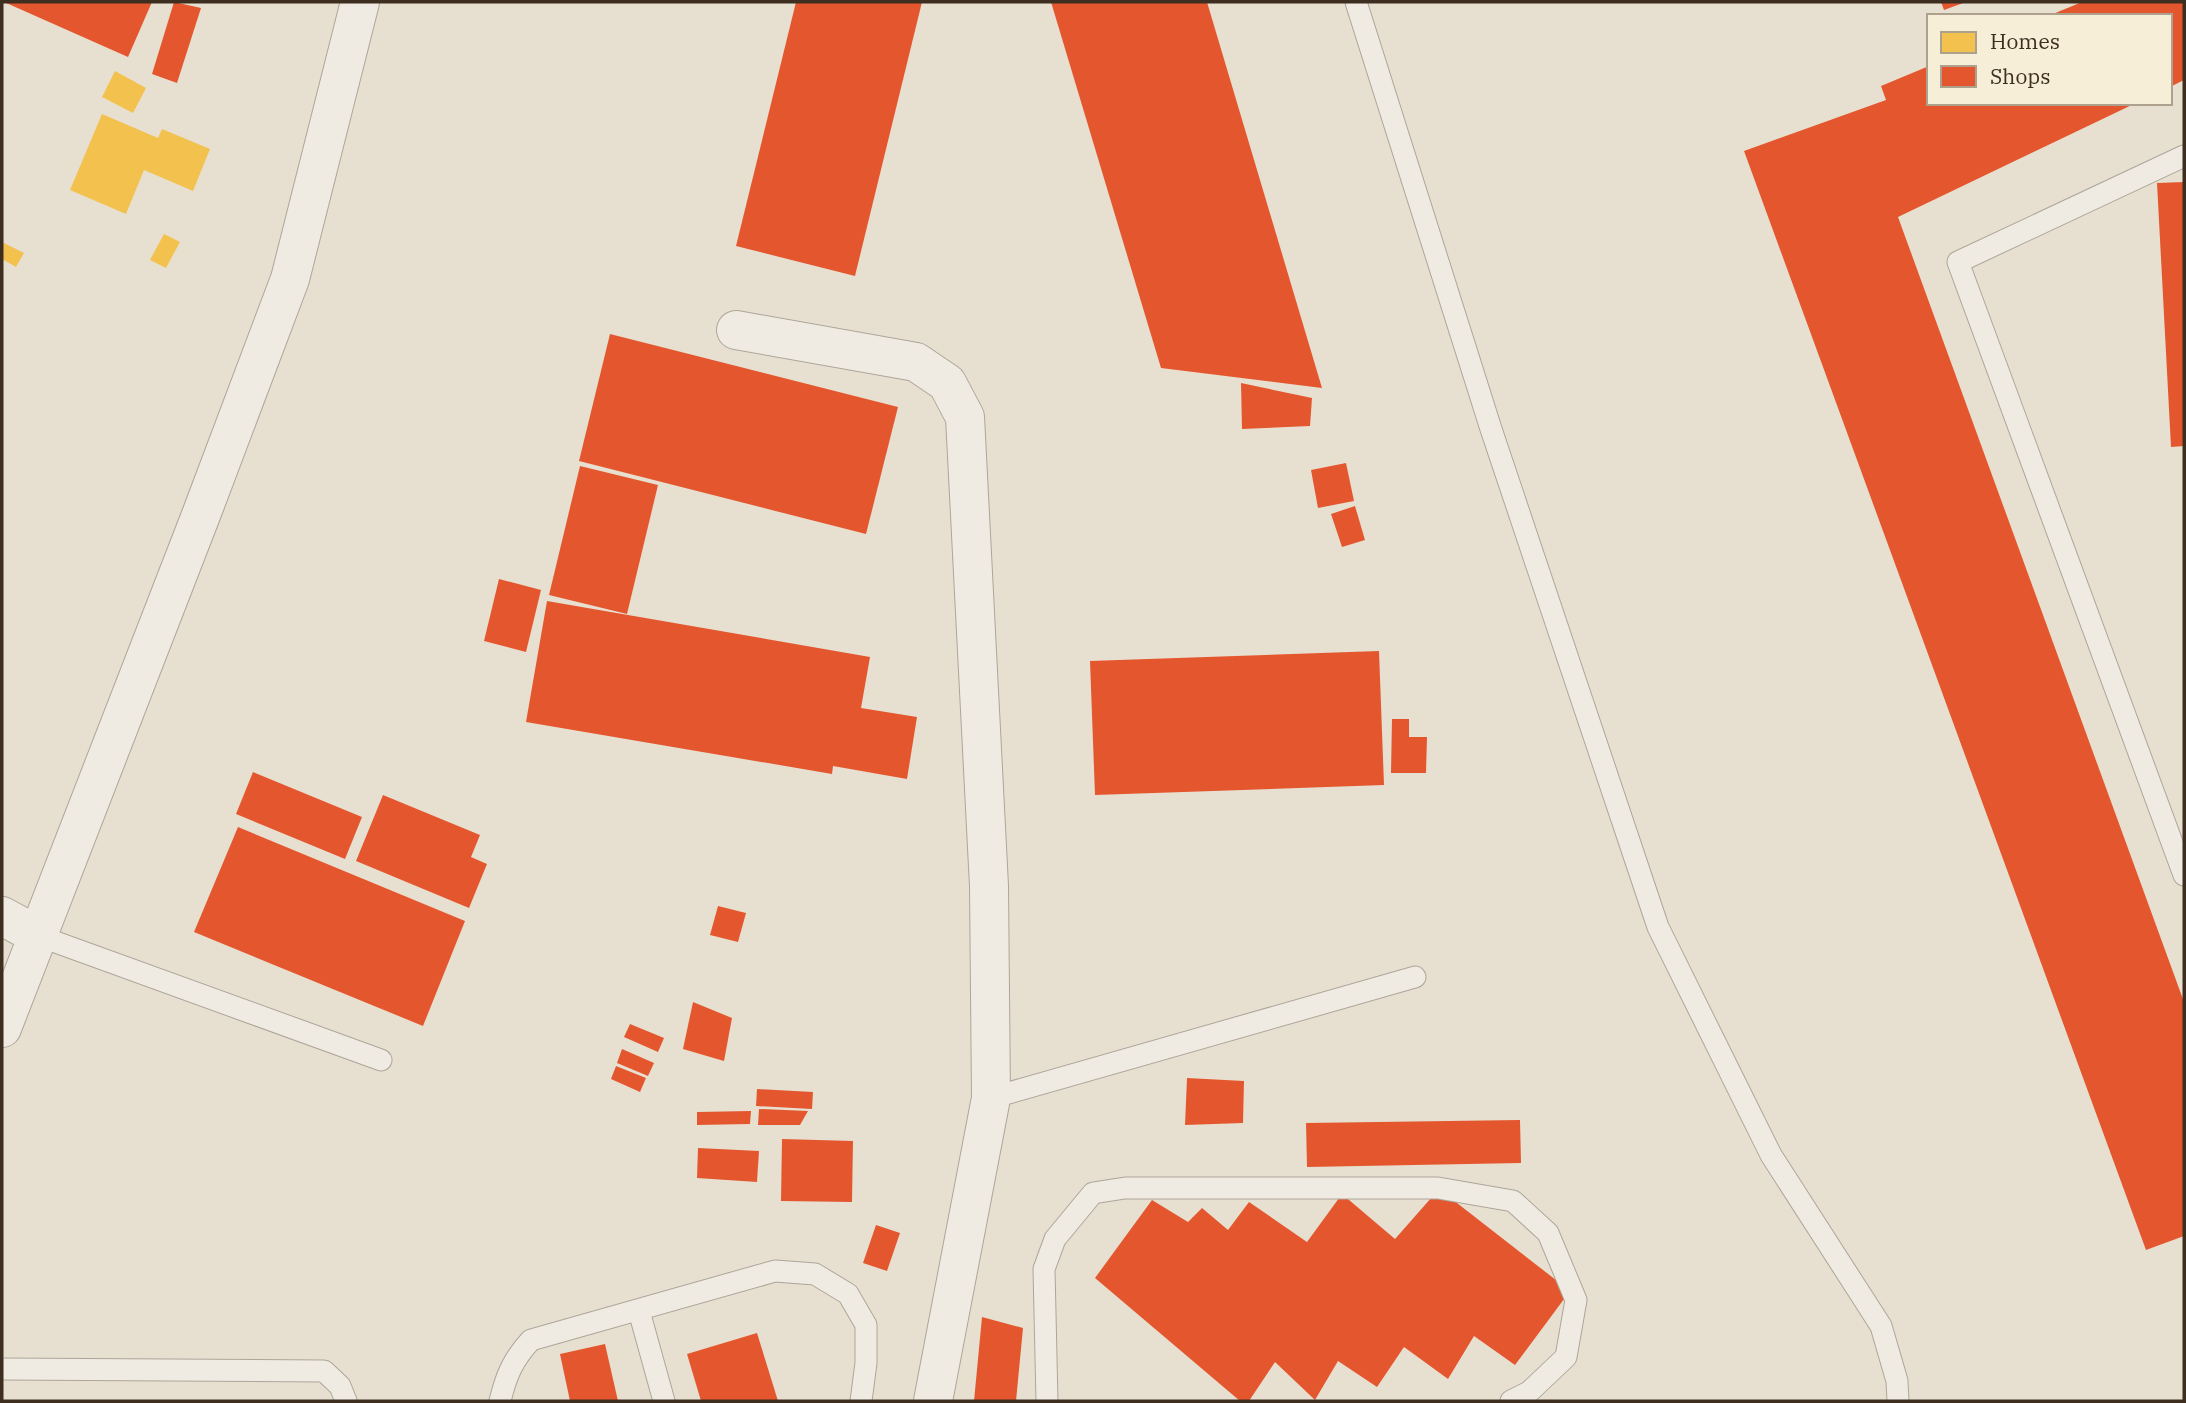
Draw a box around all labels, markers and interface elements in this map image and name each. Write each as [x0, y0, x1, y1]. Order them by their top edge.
legend [1927, 14, 2172, 105]
text: Homes [1990, 27, 2060, 55]
text: Shops [1990, 62, 2050, 90]

